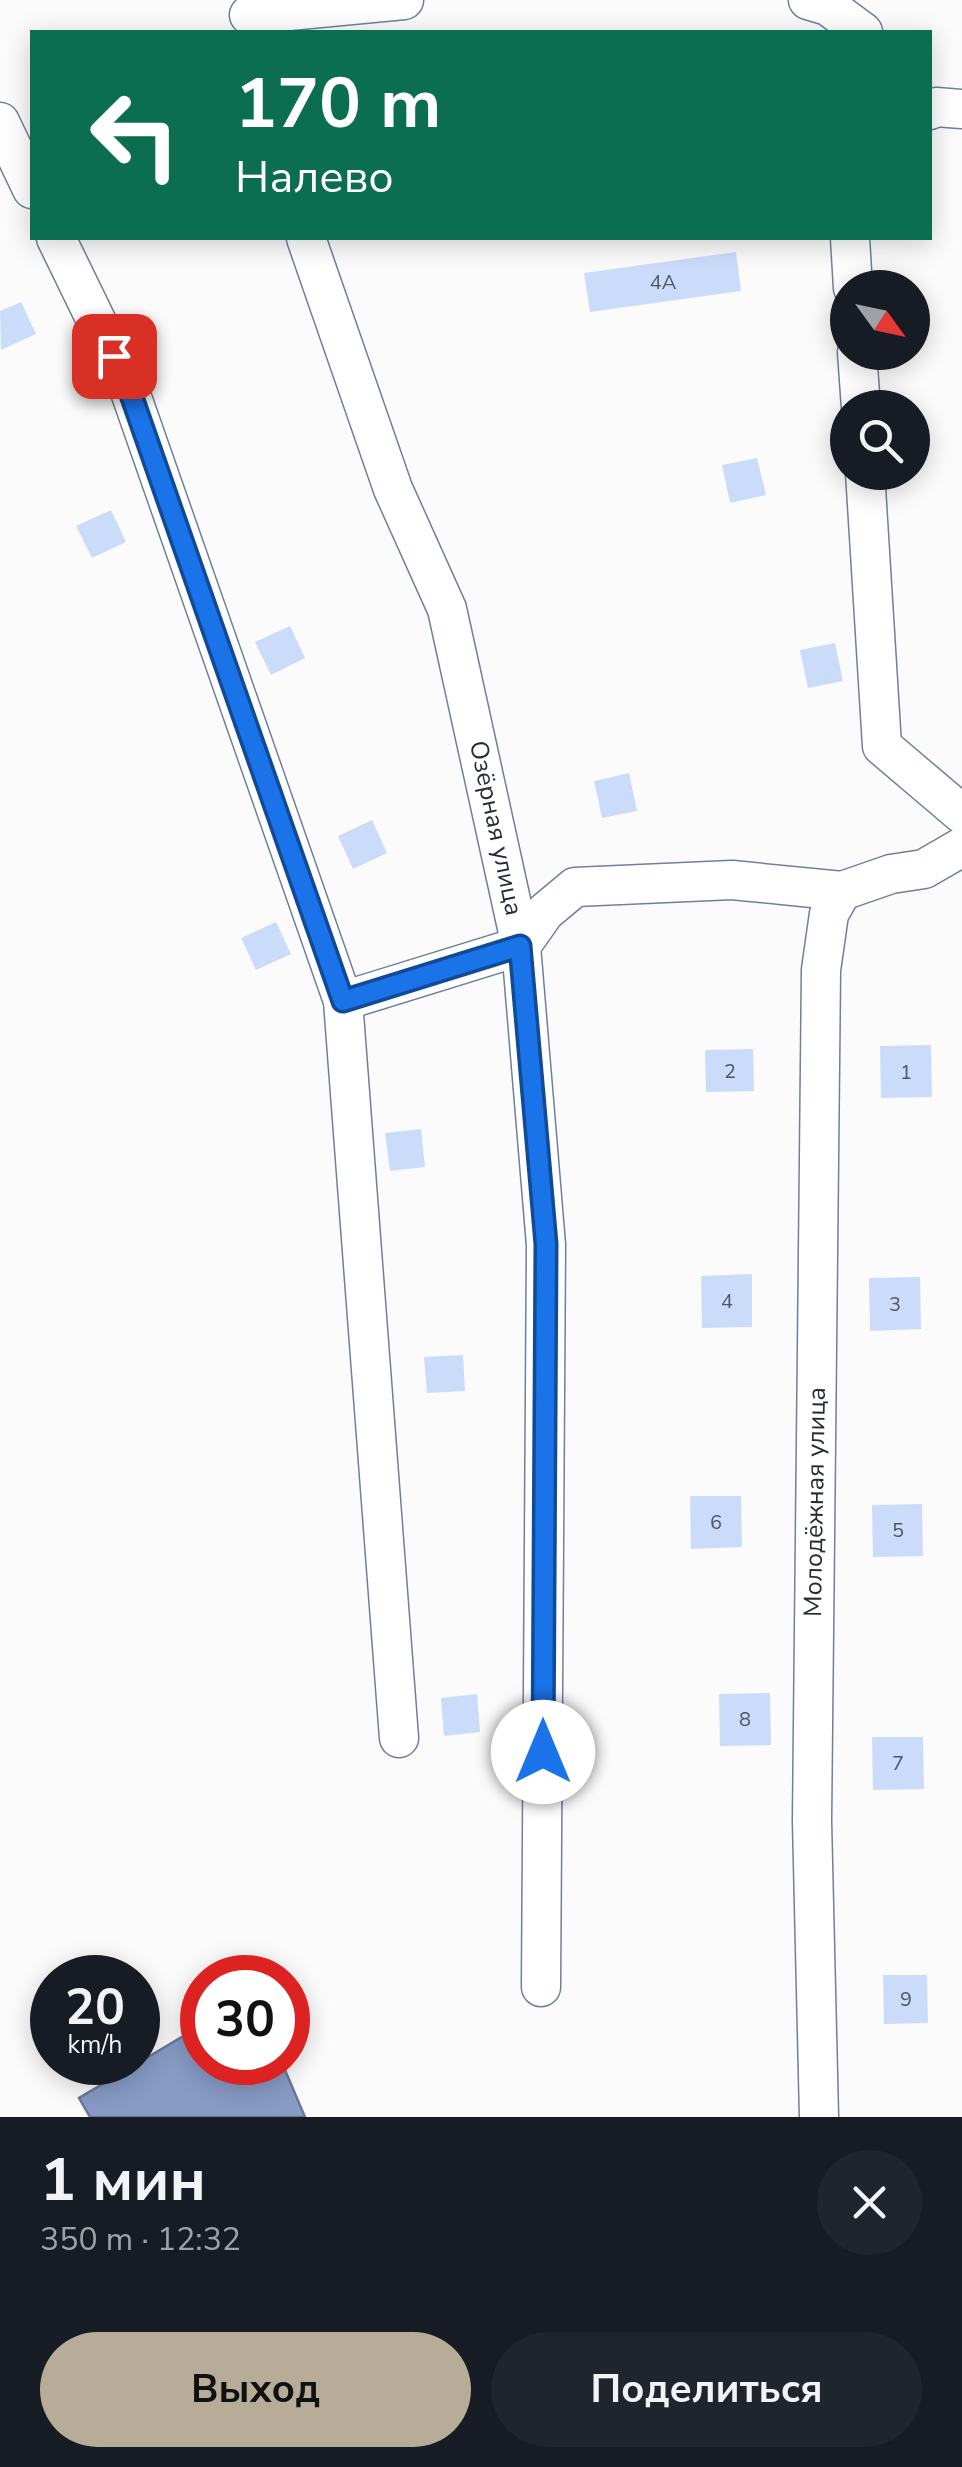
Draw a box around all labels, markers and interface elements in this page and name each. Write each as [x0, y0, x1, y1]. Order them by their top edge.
text: 170 m [235, 56, 441, 152]
icon: left [70, 70, 200, 200]
text: Налево [235, 147, 394, 208]
house number: 4А [650, 269, 677, 296]
north arrow [830, 270, 930, 370]
map controls [830, 270, 930, 490]
pin [72, 314, 157, 399]
icon: arrive [87, 329, 142, 384]
button: search [830, 390, 930, 490]
street label: Озёрная улица [461, 738, 531, 918]
house number: 2 [724, 1058, 736, 1085]
house number: 1 [900, 1059, 912, 1086]
house number: 4 [721, 1288, 733, 1315]
house number: 3 [889, 1291, 901, 1318]
street label: Молодёжная улица [796, 1387, 834, 1617]
house number: 6 [710, 1509, 722, 1536]
house number: 5 [892, 1517, 904, 1544]
position arrow [491, 1700, 595, 1804]
house number: 8 [739, 1706, 751, 1733]
house number: 7 [892, 1750, 904, 1777]
speed limit sign: 30 [180, 1955, 310, 2085]
text: 20 [65, 1973, 125, 2042]
house number: 9 [900, 1986, 912, 2013]
text: km/h [67, 2028, 123, 2062]
text: 1 мин [40, 2139, 206, 2221]
button: close [817, 2150, 922, 2255]
text: 350 m · 12:32 [40, 2218, 241, 2261]
button: Выход [40, 2332, 471, 2447]
button: Поделиться [491, 2332, 922, 2447]

